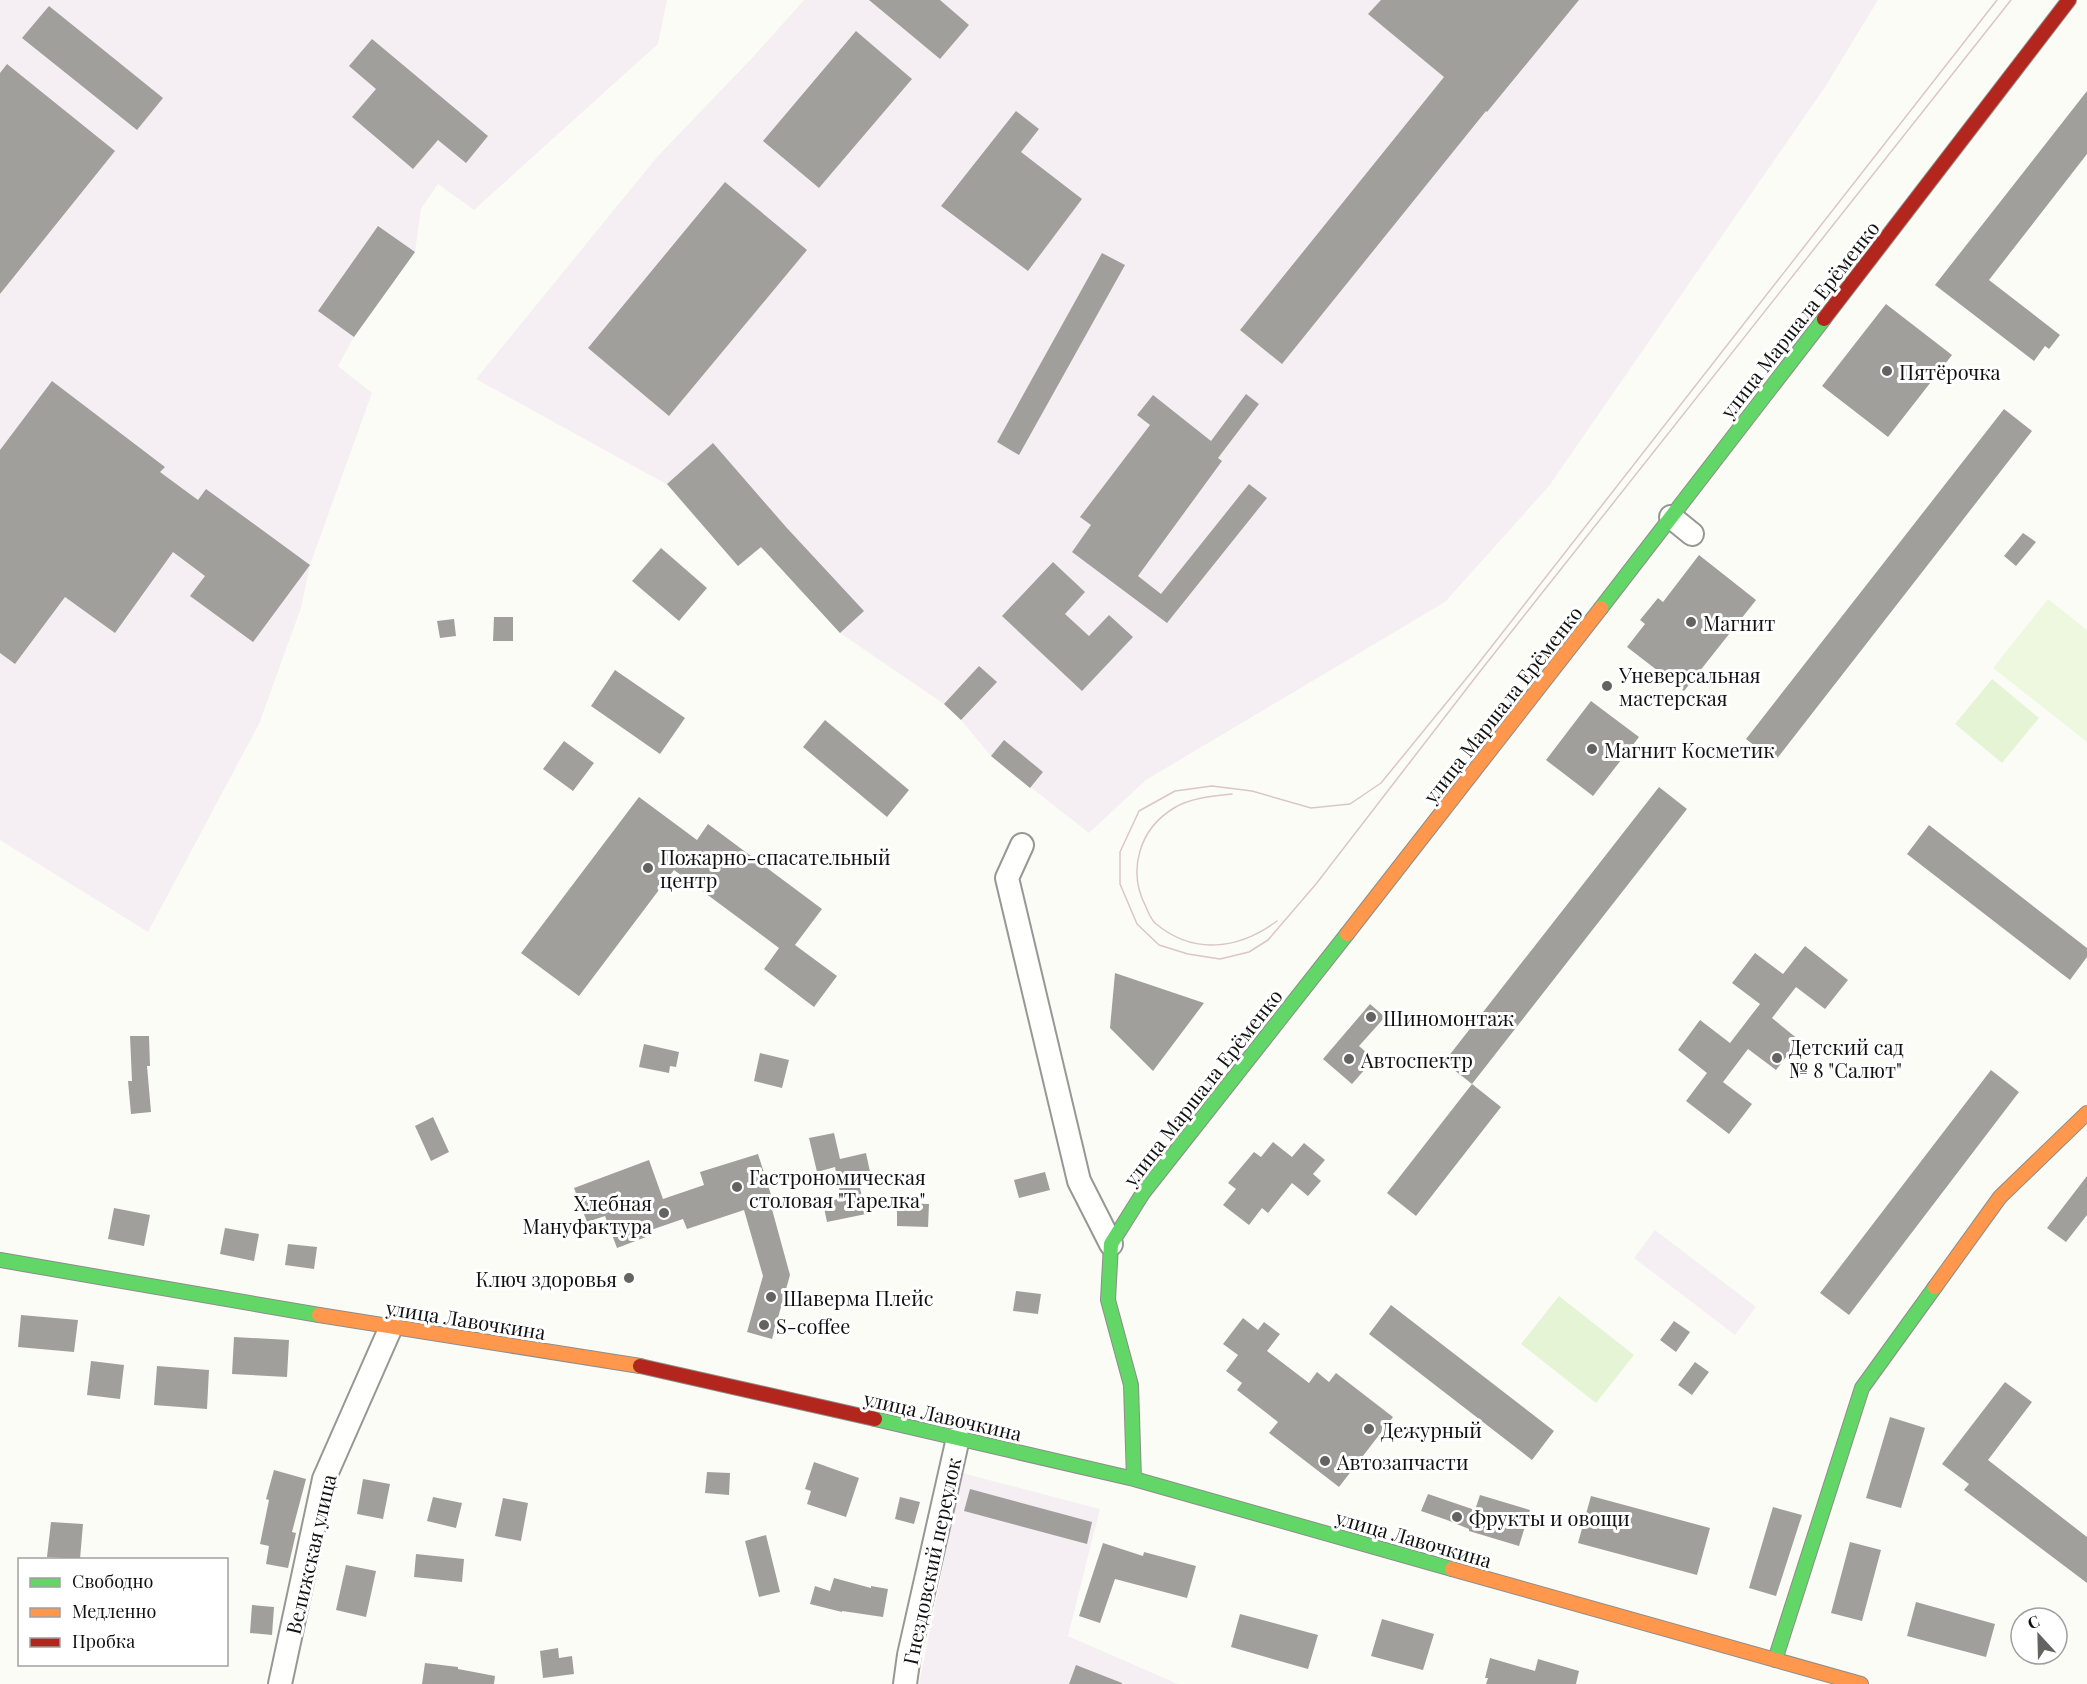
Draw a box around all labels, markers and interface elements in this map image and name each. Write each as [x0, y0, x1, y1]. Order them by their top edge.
street label: улица Маршала Ерёменко [1713, 215, 1885, 424]
place label: Пятёрочка [1899, 358, 2001, 385]
marker: Пятёрочка [1880, 364, 1894, 378]
street label: улица Маршала Ерёменко [1416, 600, 1588, 809]
place label: Магнит [1703, 609, 1775, 636]
marker: Магнит [1684, 615, 1698, 629]
place label: Уневерсальная мастерская [1618, 661, 1761, 711]
marker: Уневерсальная мастерская [1600, 679, 1614, 693]
place label: Магнит Косметик [1604, 736, 1775, 763]
marker: Магнит Косметик [1585, 742, 1599, 756]
place label: Пожарно-спасательный центр [660, 843, 890, 893]
marker: Пожарно-спасательный центр [641, 861, 655, 875]
street label: улица Маршала Ерёменко [1116, 983, 1288, 1192]
place label: Шиномонтаж [1383, 1004, 1514, 1031]
marker: Шиномонтаж [1364, 1010, 1378, 1024]
place label: Детский сад № 8 "Салют" [1789, 1033, 1904, 1083]
place label: Автоспектр [1360, 1046, 1473, 1073]
marker: Детский сад № 8 "Салют" [1770, 1051, 1784, 1065]
marker: Автоспектр [1342, 1052, 1356, 1066]
place label: Гастрономическая столовая "Тарелка" [749, 1163, 926, 1213]
marker: Гастрономическая столовая "Тарелка" [730, 1180, 744, 1194]
place label: Хлебная Мануфактура [523, 1189, 652, 1239]
marker: Хлебная Мануфактура [657, 1206, 671, 1220]
place label: Ключ здоровья [476, 1265, 617, 1292]
marker: Ключ здоровья [622, 1271, 636, 1285]
place label: Шаверма Плейс [783, 1284, 934, 1311]
marker: Шаверма Плейс [764, 1290, 778, 1304]
street label: улица Лавочкина [383, 1293, 548, 1345]
place label: S-coffee [776, 1312, 850, 1339]
marker: S-coffee [757, 1318, 771, 1332]
street label: улица Лавочкина [860, 1383, 1025, 1446]
place label: Дежурный [1381, 1416, 1482, 1443]
marker: Дежурный [1362, 1422, 1376, 1436]
place label: Автозапчасти [1336, 1448, 1468, 1475]
street label: Гнездовский переулок [896, 1454, 966, 1667]
marker: Автозапчасти [1318, 1454, 1332, 1468]
street label: Велижская улица [278, 1471, 342, 1637]
street label: улица Лавочкина [1332, 1503, 1495, 1573]
place label: Фрукты и овощи [1469, 1504, 1630, 1531]
marker: Фрукты и овощи [1450, 1510, 1464, 1524]
legend [18, 1558, 228, 1666]
text: Свободно [72, 1569, 153, 1593]
text: Медленно [72, 1599, 157, 1623]
north arrow [2009, 1606, 2069, 1666]
text: С [2024, 1610, 2042, 1633]
text: Пробка [72, 1629, 135, 1653]

